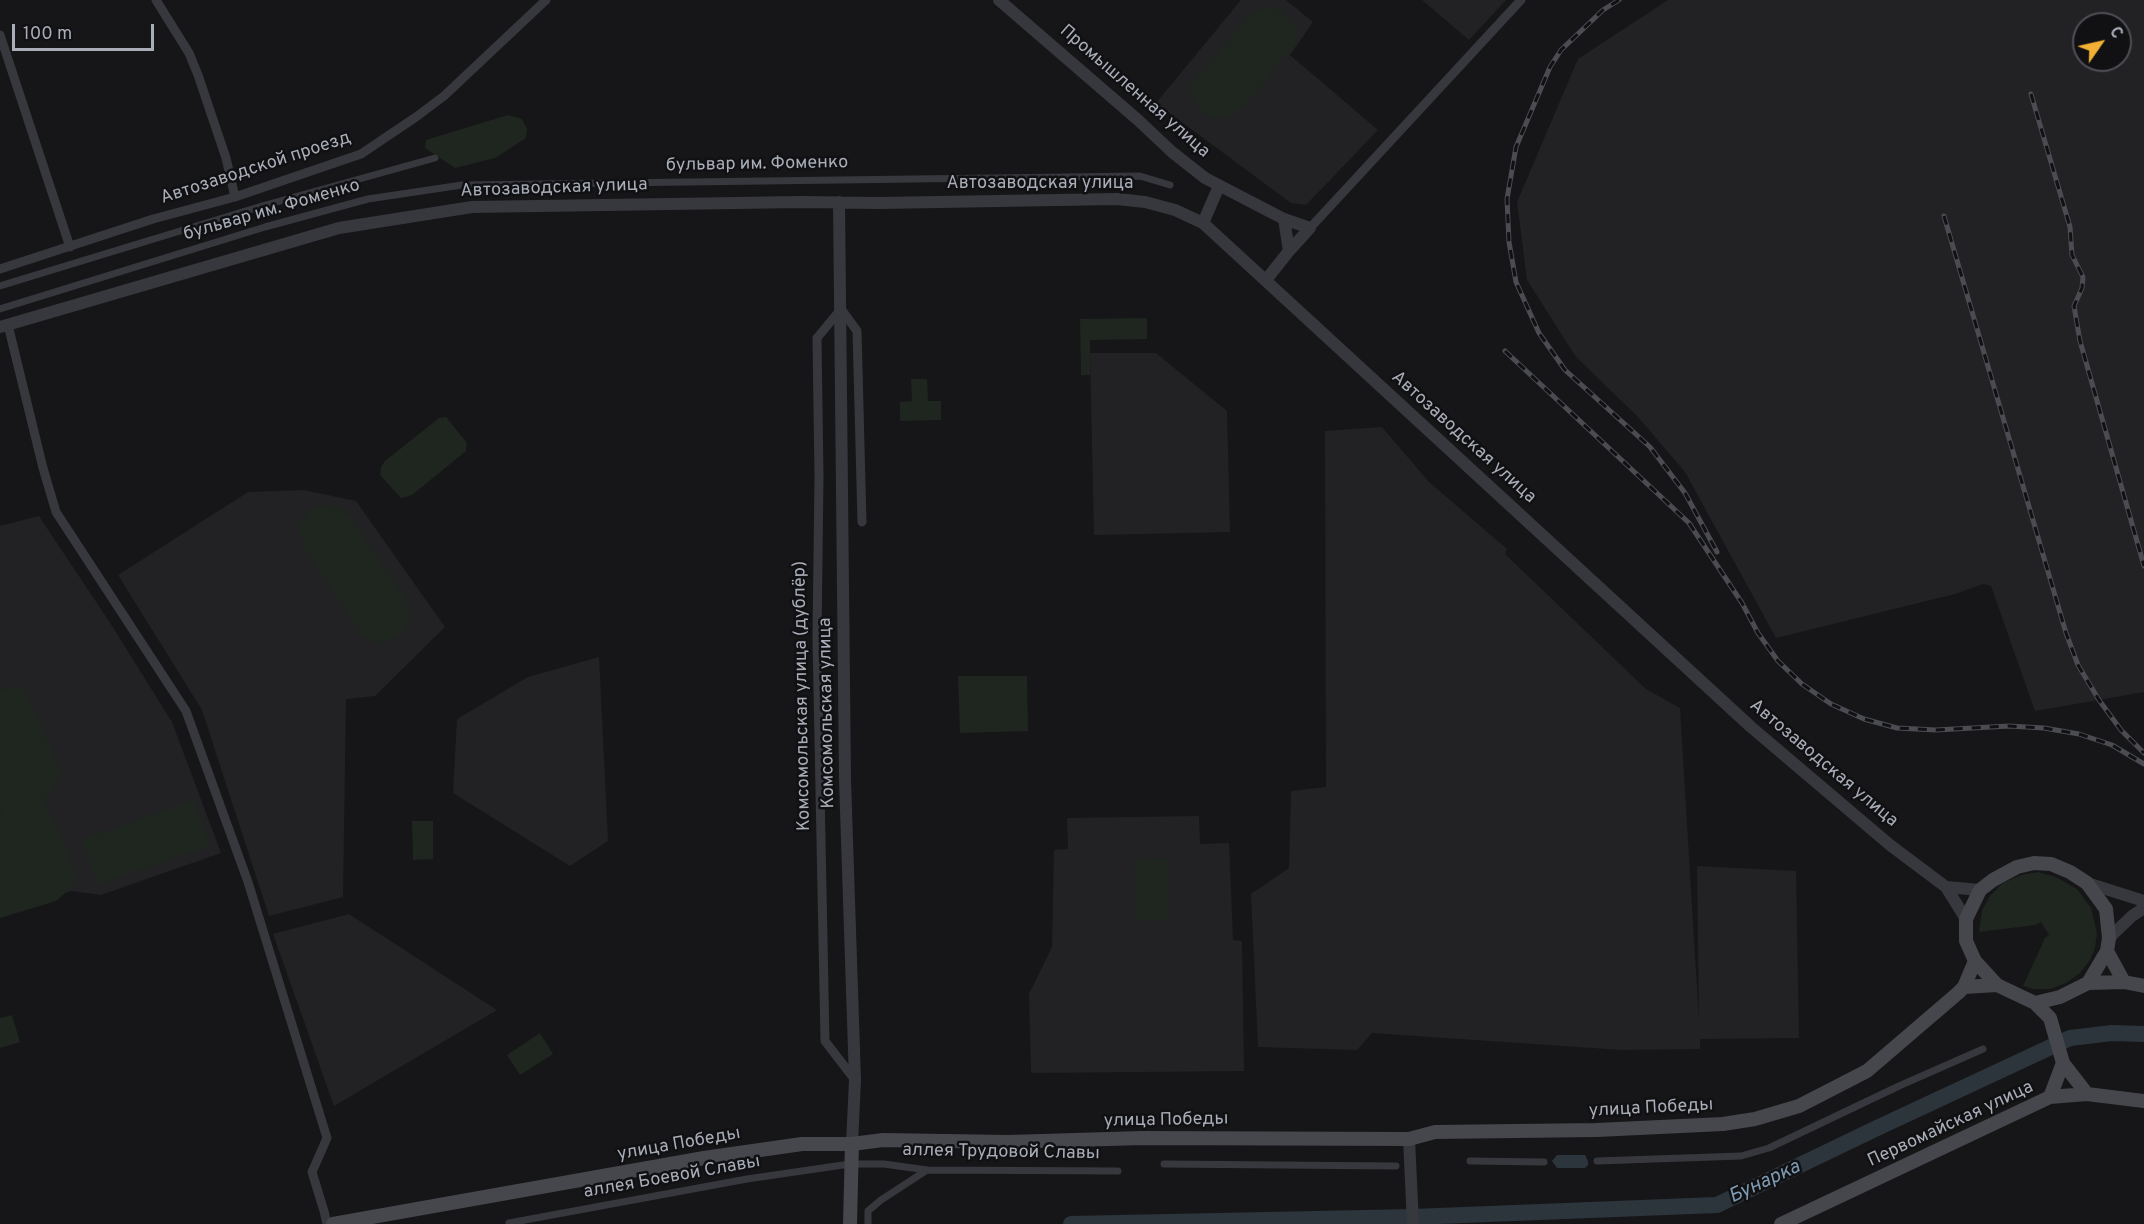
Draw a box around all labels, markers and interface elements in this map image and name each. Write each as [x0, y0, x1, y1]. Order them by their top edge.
scale bar [15, 12, 158, 50]
north arrow [2072, 12, 2132, 72]
street label: Промышленная улица [1055, 21, 1213, 163]
text: 100 m [23, 23, 72, 46]
text: С [2104, 23, 2126, 43]
street label: Автозаводской проезд [158, 128, 354, 210]
street label: бульвар им. Фоменко [666, 153, 848, 177]
street label: Автозаводская улица [946, 173, 1134, 195]
street label: бульвар им. Фоменко [181, 175, 363, 247]
street label: Автозаводская улица [460, 175, 648, 203]
street label: Автозаводская улица [1386, 367, 1540, 509]
street label: Комсомольская улица (дублёр) [790, 561, 816, 831]
street label: Комсомольская улица [816, 617, 840, 809]
street label: Автозаводская улица [1744, 696, 1902, 832]
street label: Первомайская улица [1865, 1077, 2037, 1173]
street label: улица Победы [1588, 1095, 1714, 1123]
street label: улица Победы [1104, 1109, 1228, 1133]
street label: улица Победы [616, 1124, 742, 1166]
street label: аллея Трудовой Славы [902, 1140, 1100, 1166]
street label: аллея Боевой Славы [582, 1152, 762, 1204]
water label: Бунарка [1725, 1156, 1805, 1210]

